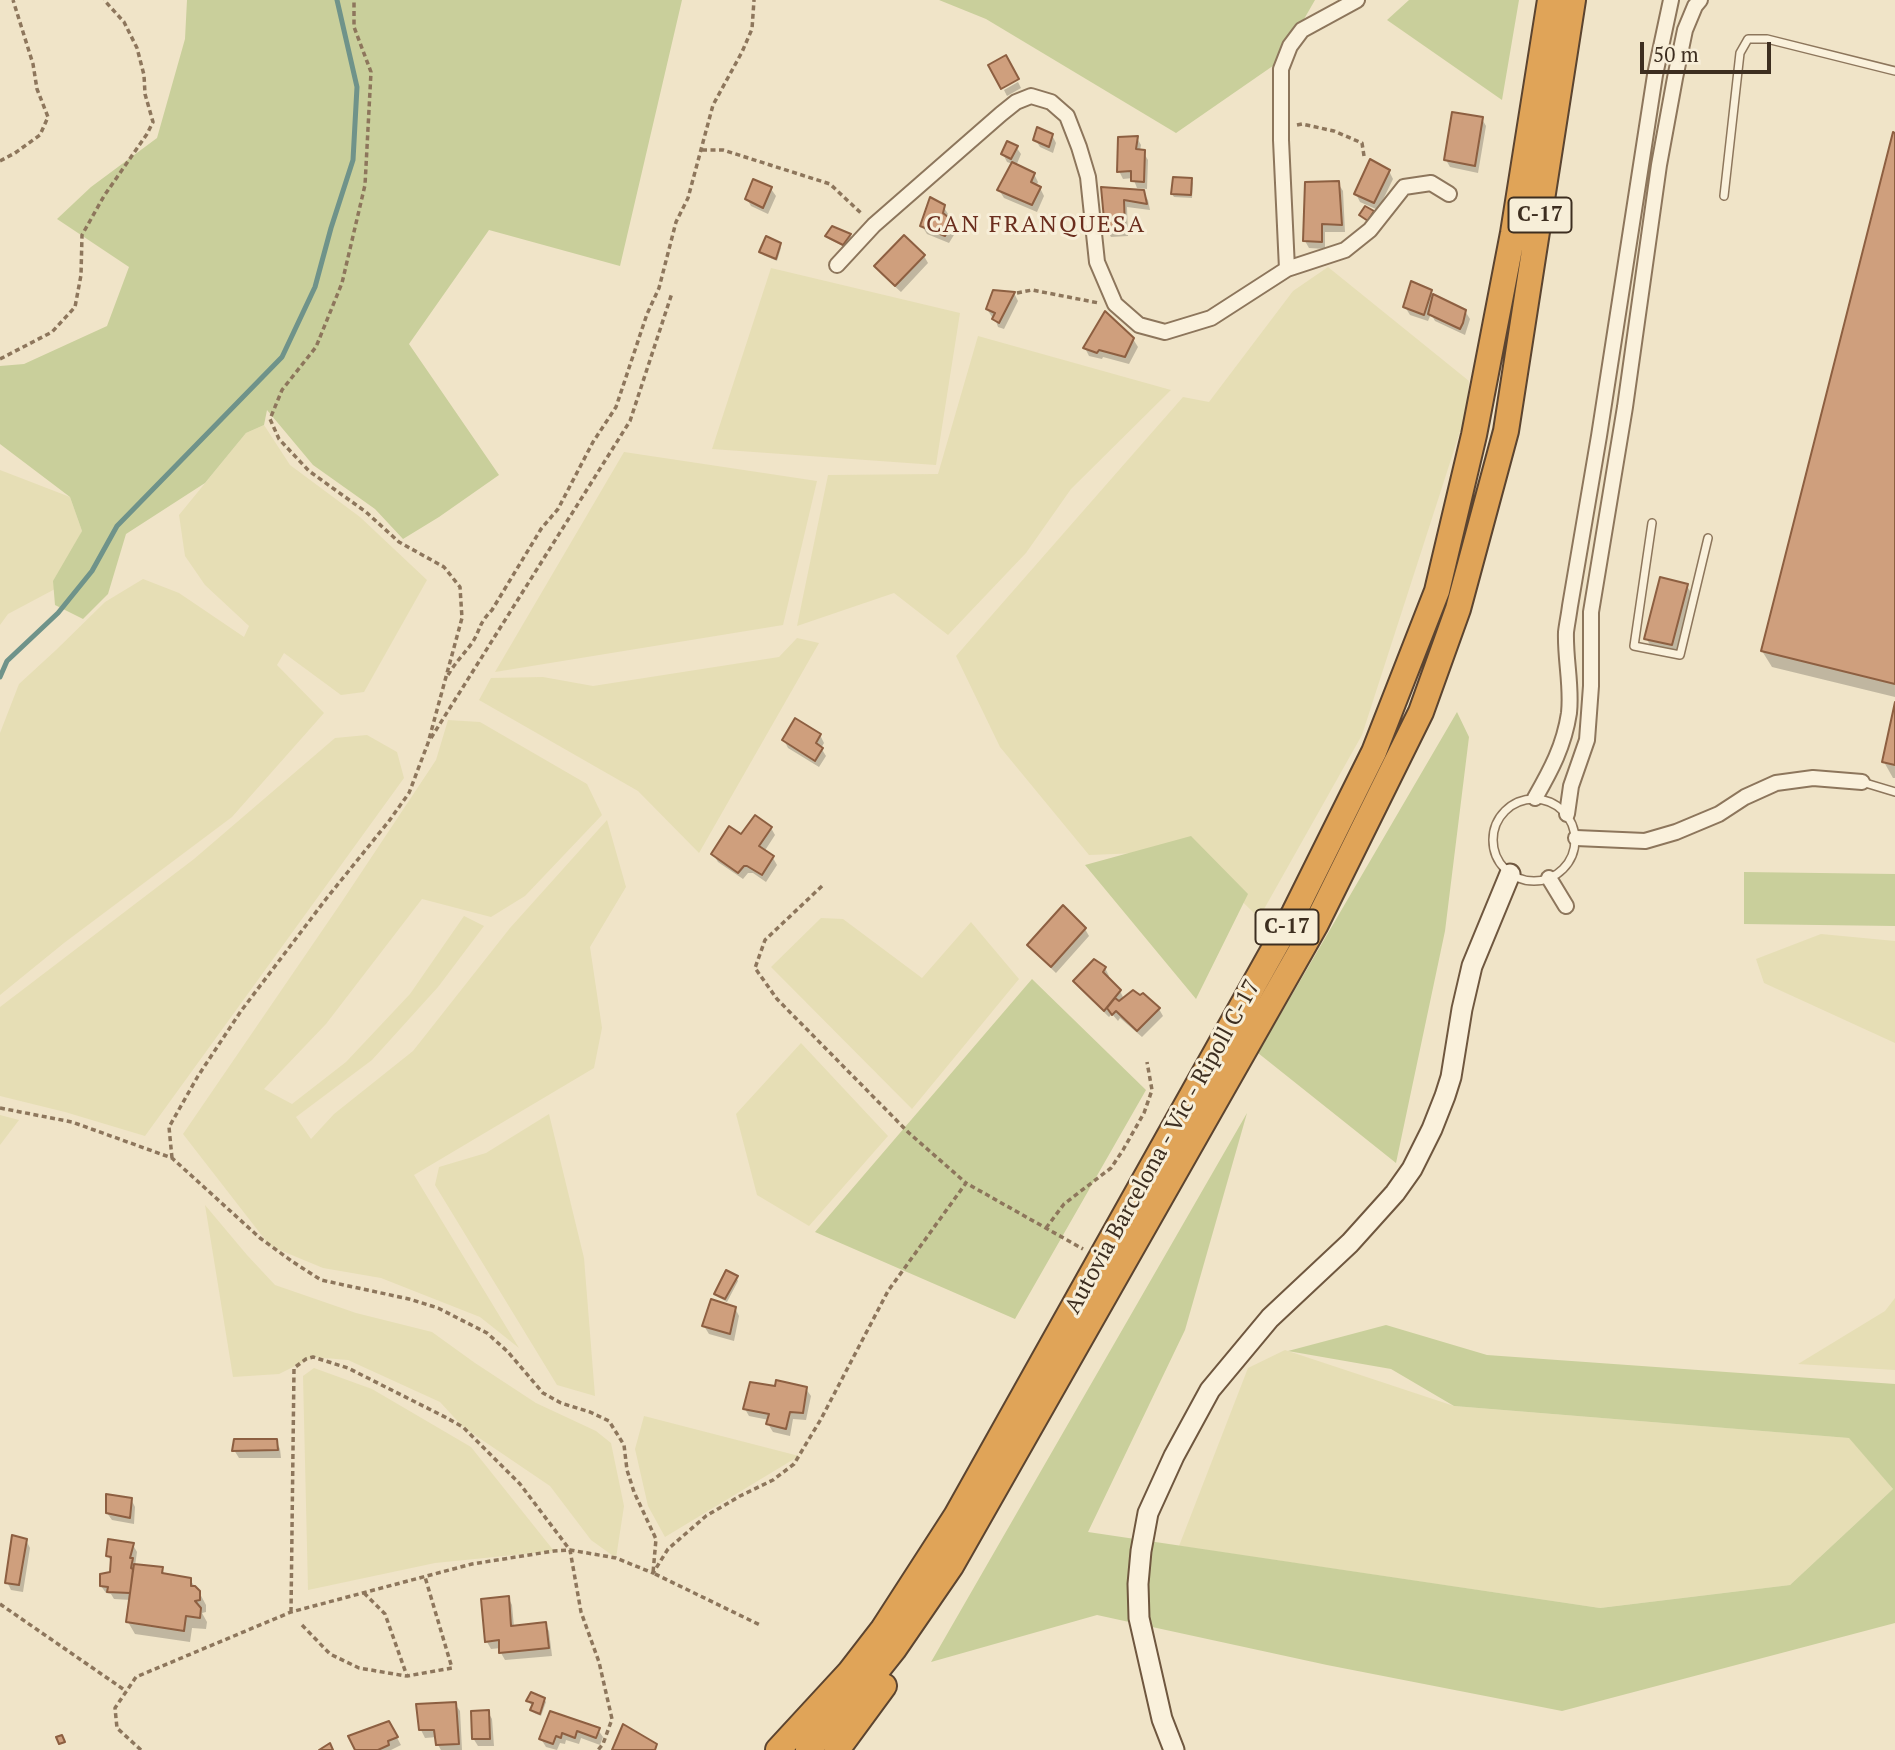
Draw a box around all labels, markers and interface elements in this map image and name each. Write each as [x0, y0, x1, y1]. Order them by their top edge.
scale bar [1643, 28, 1774, 72]
text: 50 m [1653, 40, 1699, 68]
road number: C-17 [1508, 198, 1572, 232]
district label: CAN FRANQUESA [928, 211, 1144, 239]
road number: C-17 [1256, 909, 1318, 944]
street label: Autovia Barcelona - Vic - Ripoll C-17 [1059, 975, 1267, 1319]

